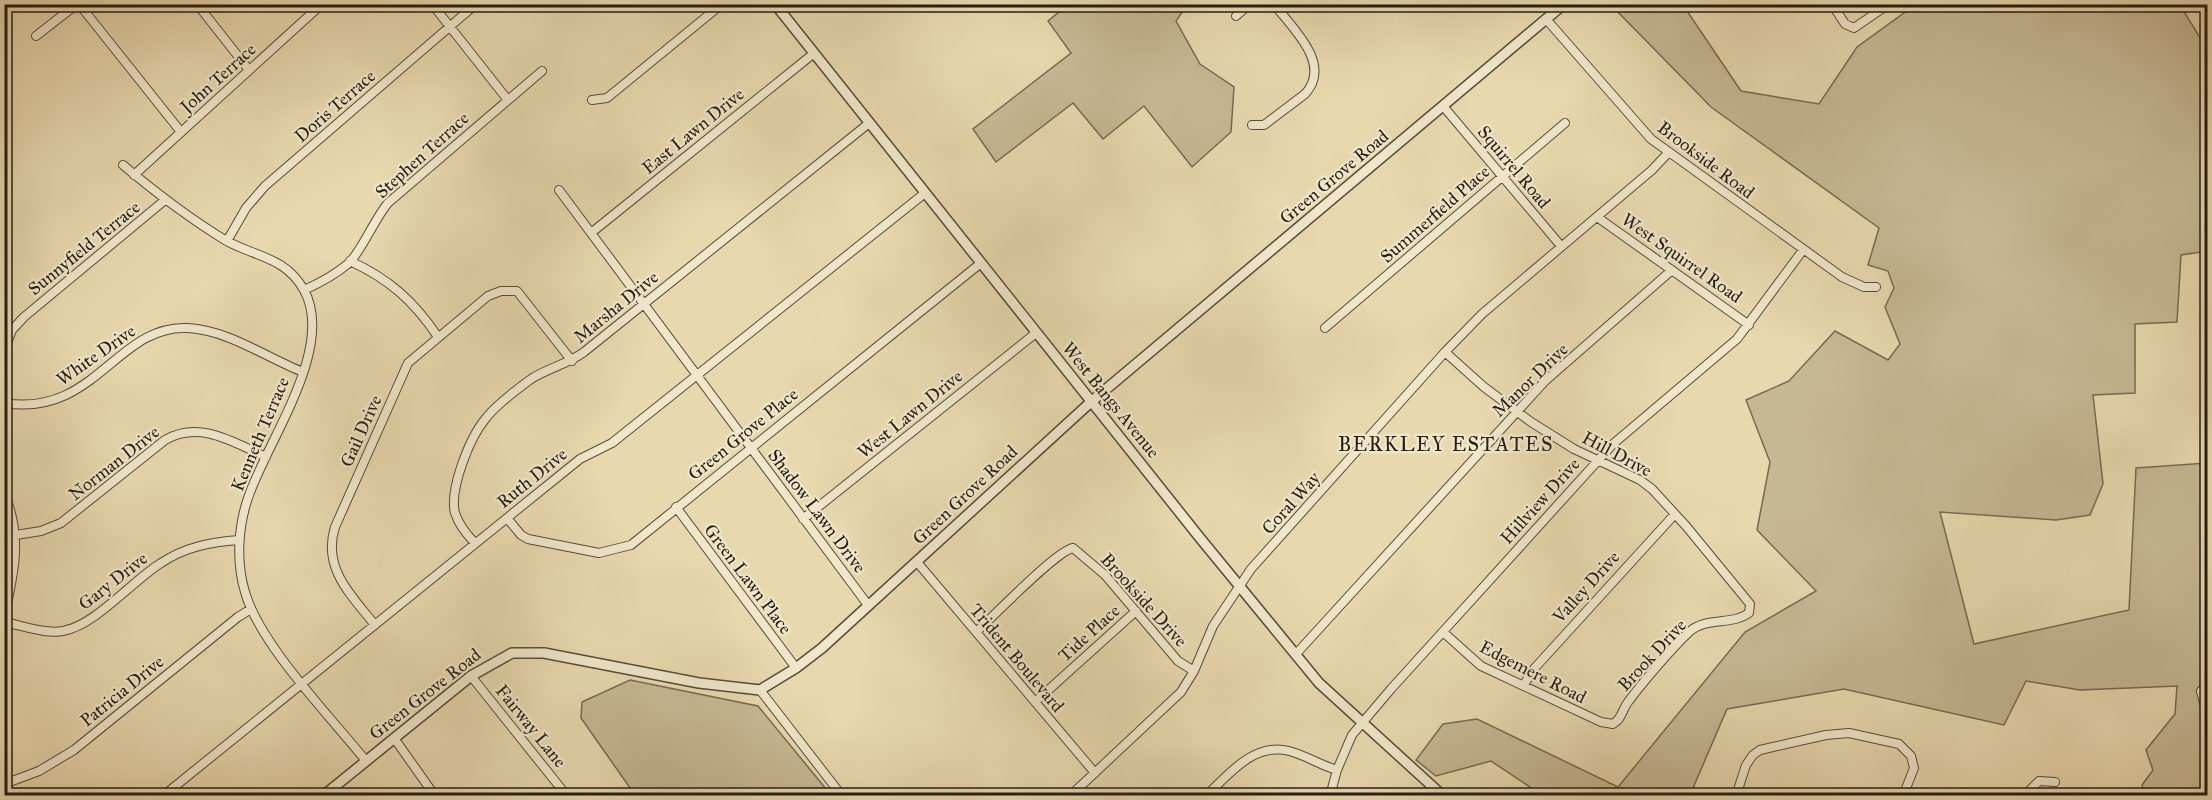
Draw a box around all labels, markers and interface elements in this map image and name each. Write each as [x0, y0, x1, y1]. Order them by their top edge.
street label: John Terrace [174, 38, 261, 120]
street label: Doris Terrace [290, 65, 380, 147]
street label: East Lawn Drive [637, 83, 749, 179]
street label: Stephen Terrace [371, 107, 473, 203]
street label: Brookside Road [1653, 116, 1759, 204]
street label: Squirrel Road [1472, 121, 1555, 214]
street label: Green Grove Road [1275, 125, 1393, 229]
street label: Summerfield Place [1376, 160, 1494, 268]
street label: Sunnyfield Terrace [24, 196, 144, 300]
street label: West Squirrel Road [1617, 208, 1747, 309]
street label: Marsha Drive [569, 266, 663, 348]
street label: White Drive [52, 320, 140, 390]
street label: West Bangs Avenue [1057, 338, 1164, 463]
street label: Manor Drive [1487, 338, 1573, 422]
street label: West Lawn Drive [853, 365, 967, 463]
street label: Kenneth Terrace [226, 374, 294, 494]
street label: Green Grove Place [684, 383, 802, 485]
street label: Gail Drive [335, 392, 387, 470]
street label: Norman Drive [64, 421, 164, 505]
street label: Hill Drive [1578, 427, 1656, 481]
district label: BERKLEY ESTATES [1338, 432, 1554, 456]
street label: Green Grove Road [908, 441, 1022, 549]
street label: Ruth Drive [492, 443, 572, 513]
street label: Shadow Lawn Drive [763, 445, 871, 577]
street label: Hillview Drive [1496, 453, 1584, 549]
street label: Coral Way [1257, 467, 1325, 539]
street label: Green Lawn Place [699, 519, 797, 639]
street label: Valley Drive [1547, 546, 1624, 628]
street label: Gary Drive [74, 547, 152, 615]
street label: Brookside Drive [1096, 549, 1192, 651]
street label: Trident Boulevard [965, 599, 1069, 717]
street label: Tide Place [1054, 600, 1124, 666]
street label: Brook Drive [1613, 614, 1691, 696]
street label: Edgemere Road [1476, 636, 1590, 709]
street label: Green Grove Road [365, 644, 485, 744]
street label: Patricia Drive [76, 651, 168, 731]
street label: Fairway Lane [491, 680, 571, 772]

